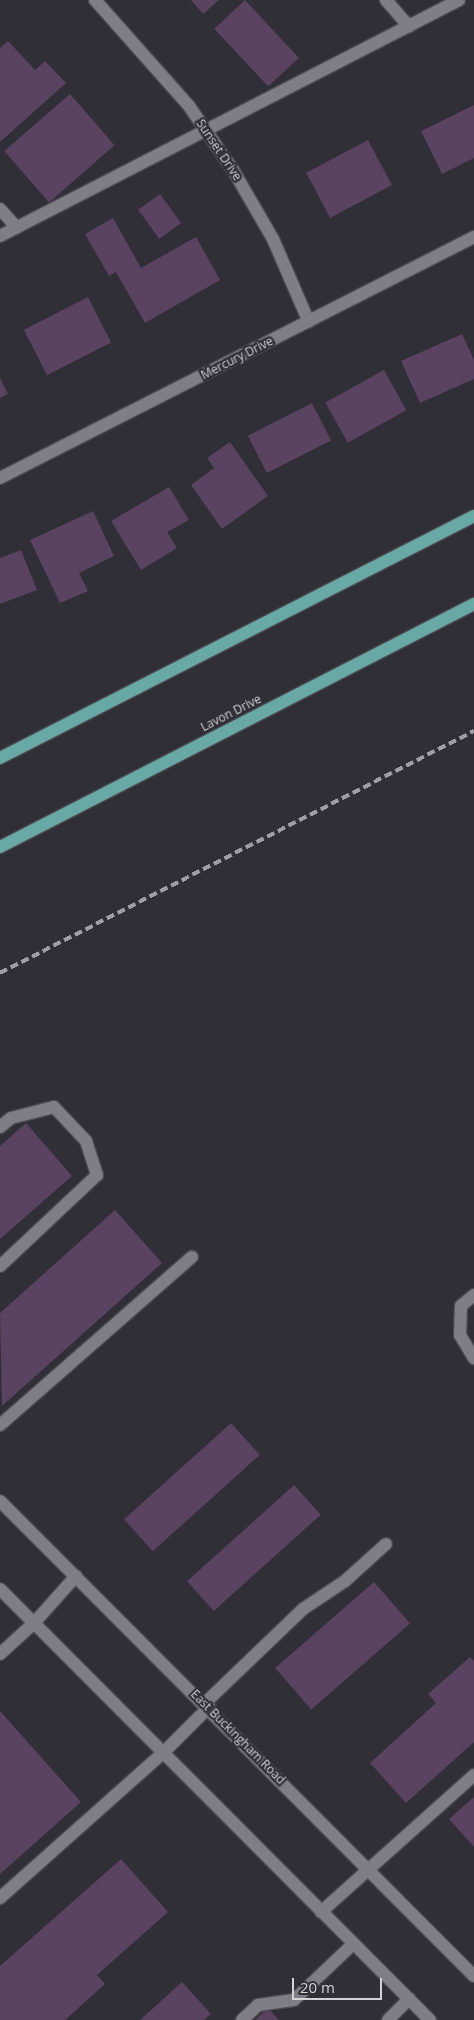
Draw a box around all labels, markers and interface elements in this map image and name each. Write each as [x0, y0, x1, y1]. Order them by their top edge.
street label: Sunset Drive [193, 117, 245, 183]
street label: Mercury Drive [199, 334, 275, 382]
street label: Lavon Drive [198, 692, 264, 734]
street label: East Buckingham Road [188, 1687, 288, 1787]
scale bar [294, 1968, 384, 2000]
text: 20 m [300, 1977, 335, 1997]

